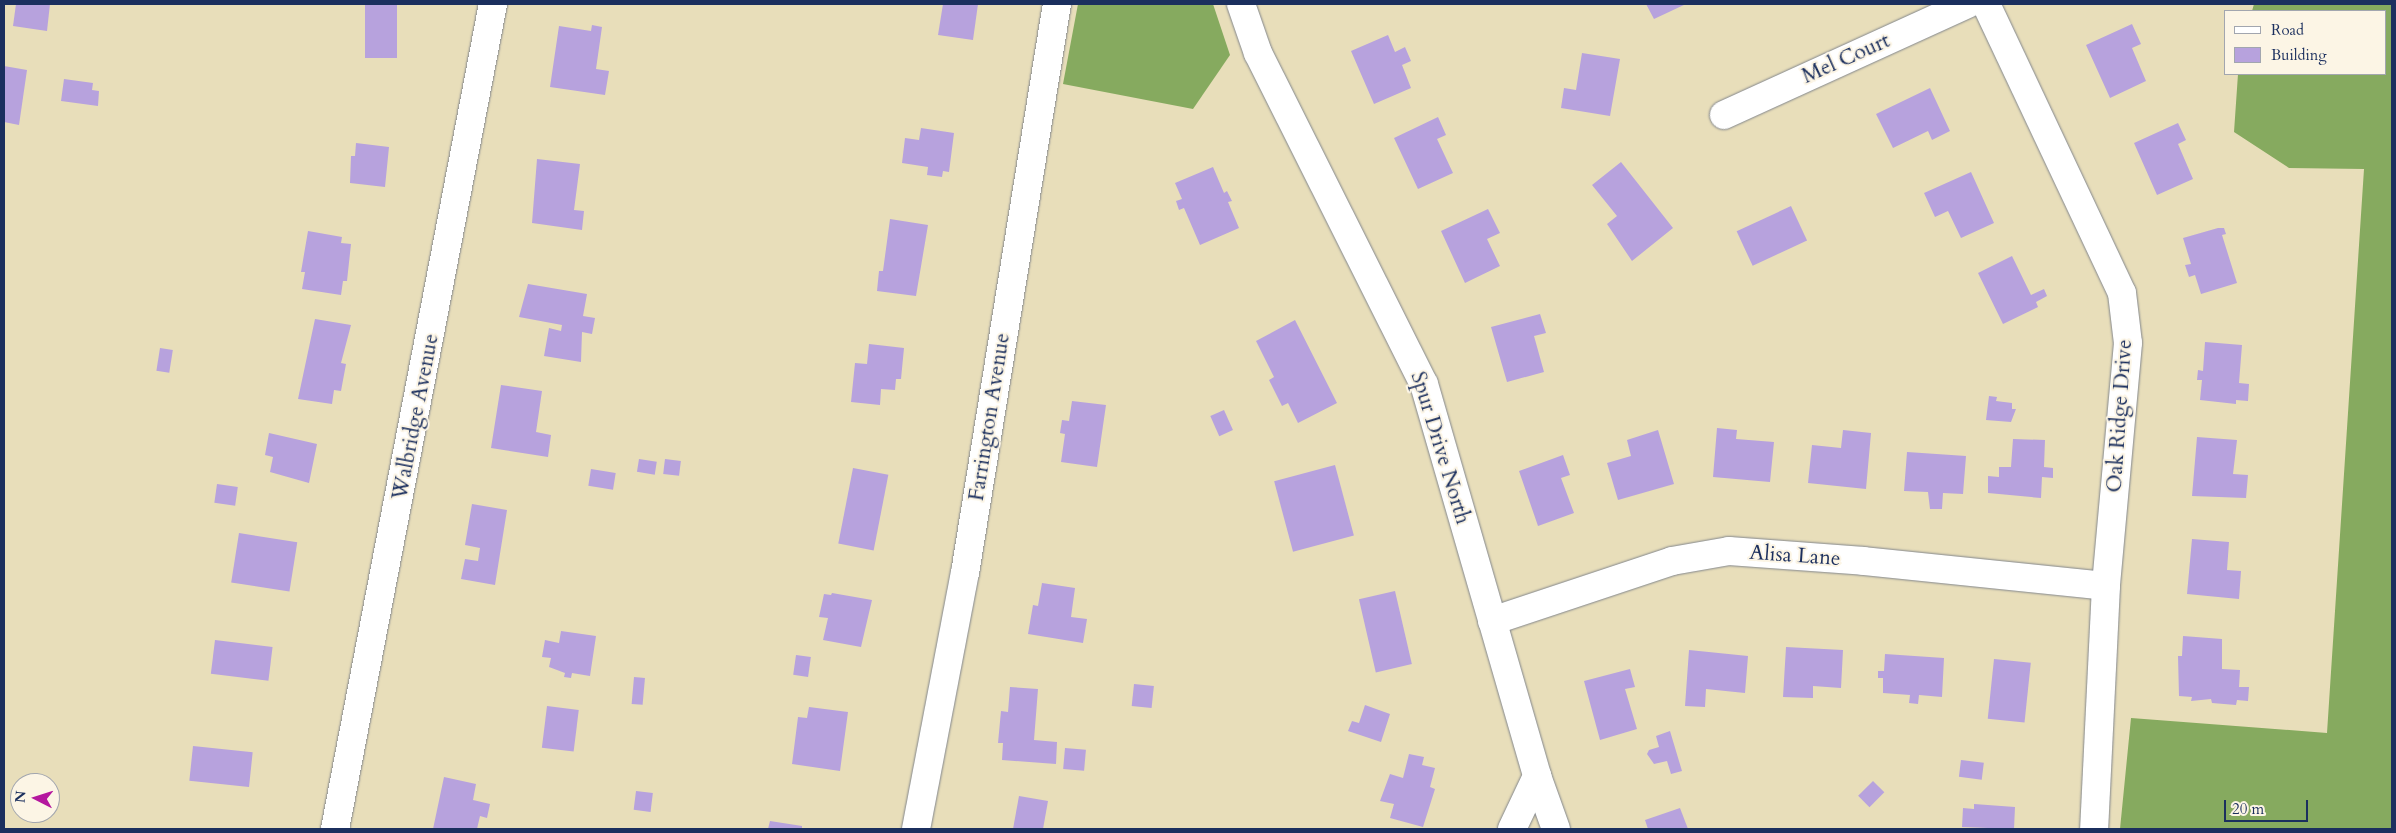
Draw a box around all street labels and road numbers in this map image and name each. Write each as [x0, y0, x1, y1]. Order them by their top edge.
street label: Mel Court [1798, 28, 1894, 90]
street label: Farrington Avenue [964, 331, 1016, 503]
street label: Walbridge Avenue [388, 332, 444, 502]
street label: Oak Ridge Drive [2102, 339, 2138, 493]
street label: Spur Drive North [1405, 369, 1475, 527]
street label: Alisa Lane [1749, 540, 1841, 572]

